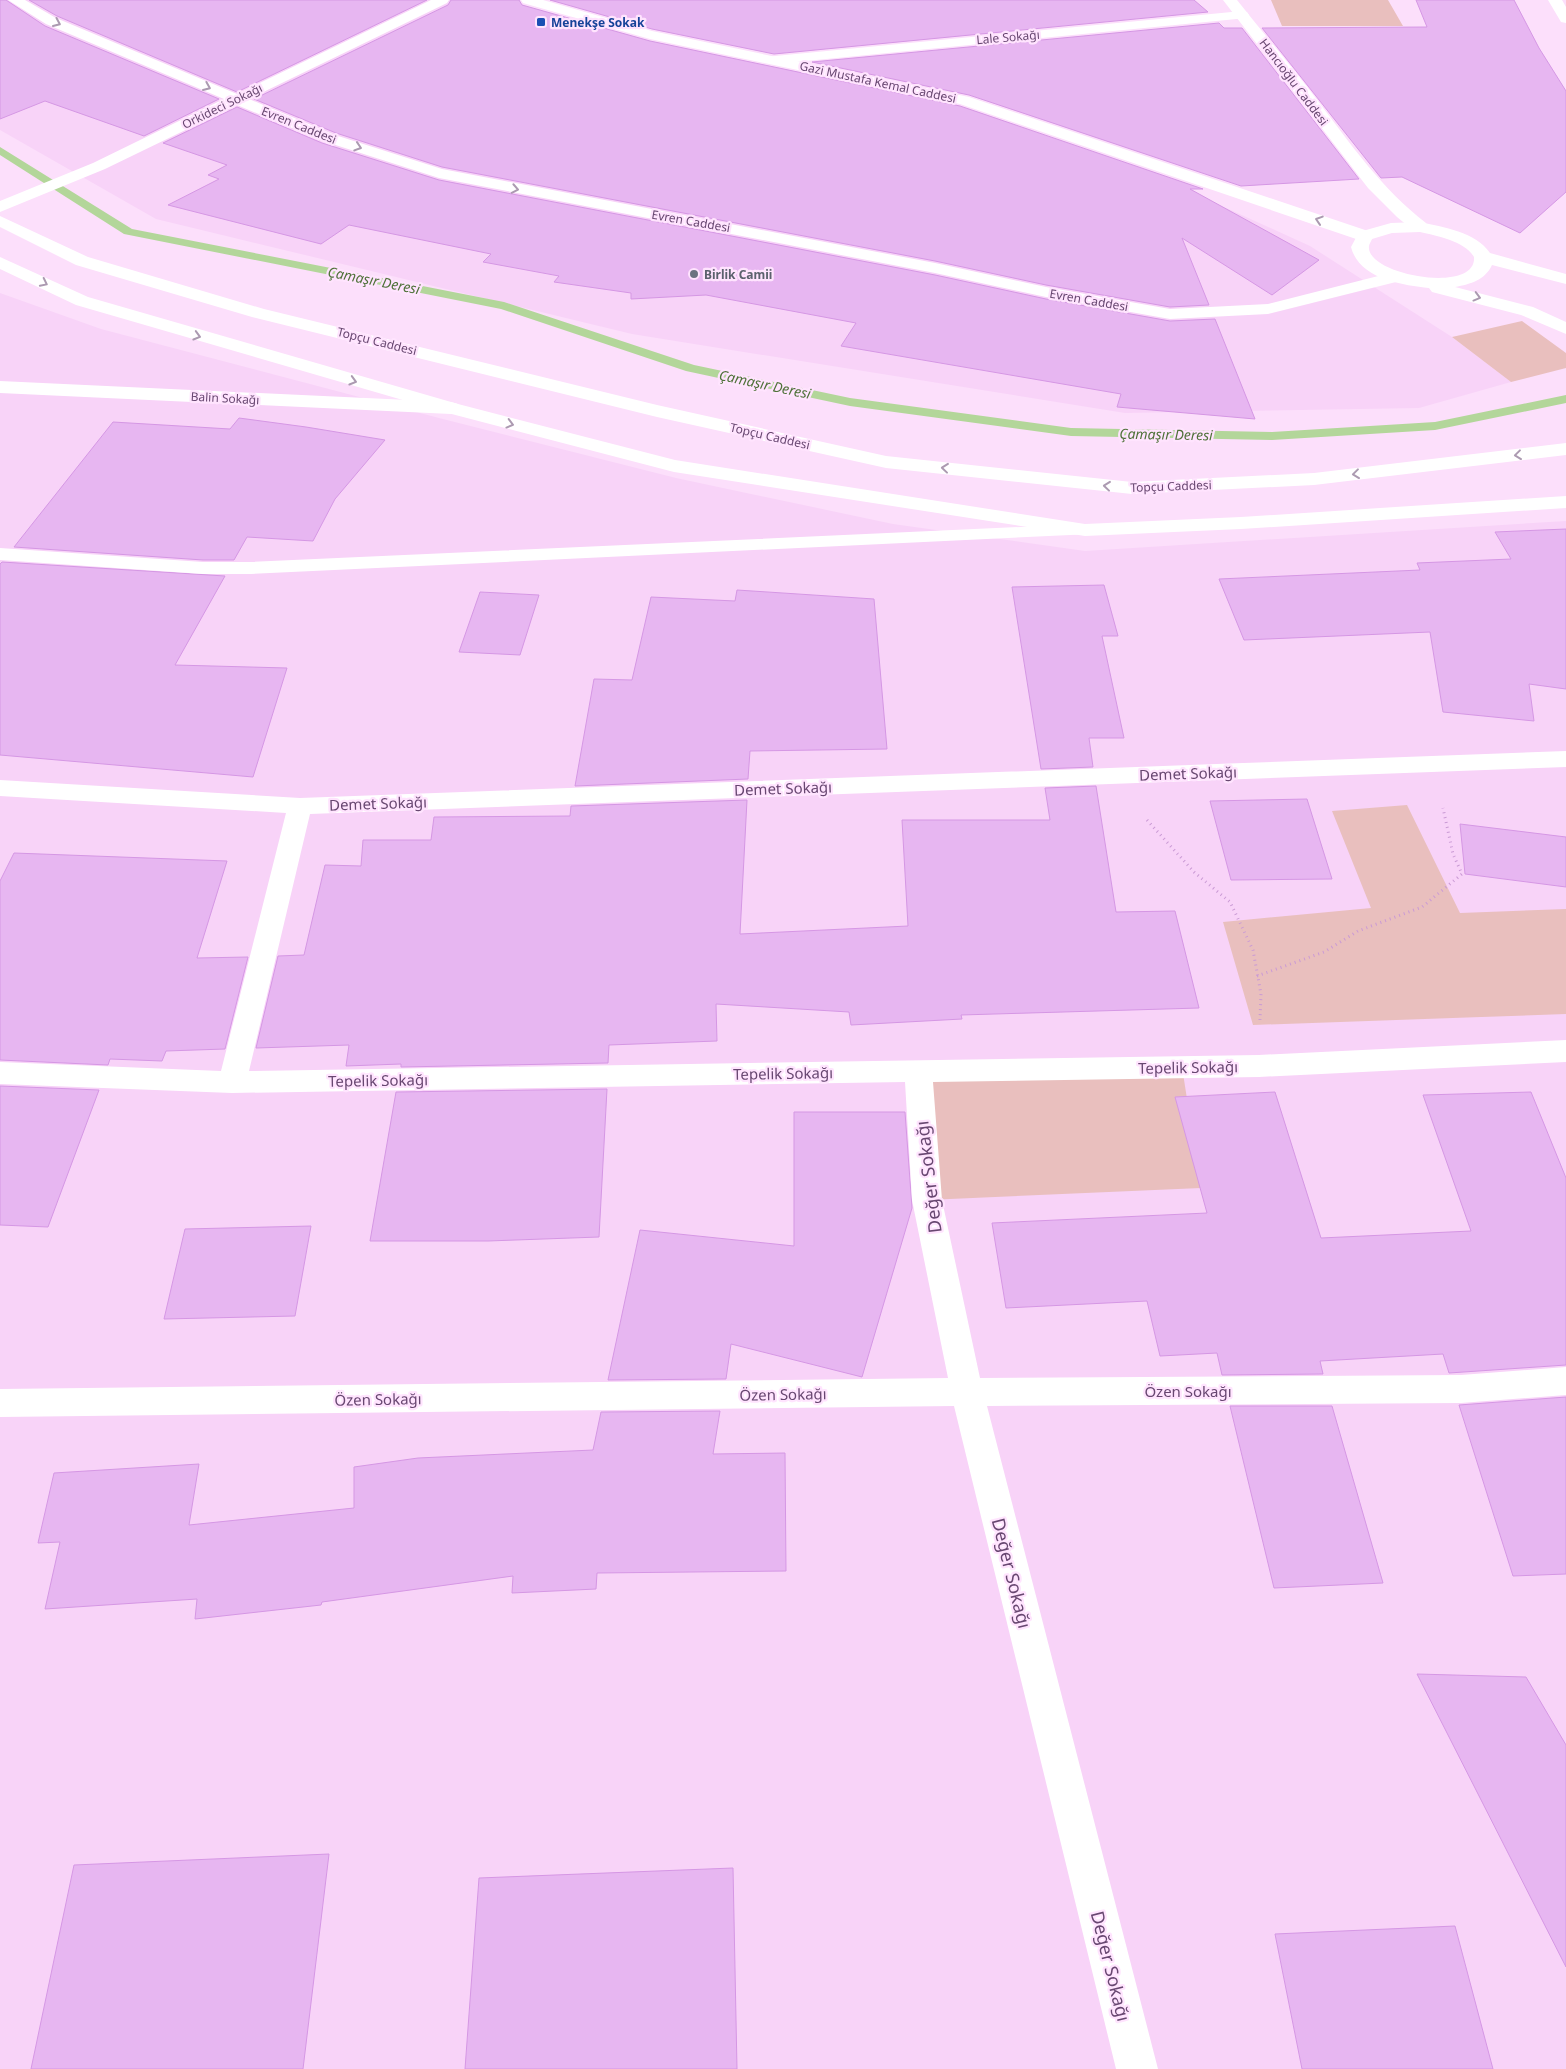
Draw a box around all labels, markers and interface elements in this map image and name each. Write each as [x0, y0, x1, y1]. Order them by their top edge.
place label: Menekşe Sokak [551, 14, 645, 31]
marker: Menekşe Sokak [535, 16, 547, 28]
one-way arrow [52, 17, 61, 28]
street label: Lale Sokağı [976, 26, 1040, 48]
street label: Hancıoğlu Caddesi [1256, 35, 1332, 129]
street label: Gazi Mustafa Kemal Caddesi [798, 57, 958, 107]
street label: Orkideci Sokağı [179, 79, 265, 133]
one-way arrow [202, 80, 211, 91]
street label: Evren Caddesi [259, 102, 339, 148]
one-way arrow [353, 141, 361, 151]
one-way arrow [510, 183, 519, 193]
street label: Evren Caddesi [650, 206, 732, 236]
one-way arrow [1316, 215, 1324, 225]
water label: Çamaşır Deresi [326, 262, 422, 298]
place label: Birlik Camii [704, 266, 772, 283]
marker: Birlik Camii [688, 268, 700, 280]
one-way arrow [39, 277, 48, 287]
street label: Evren Caddesi [1048, 285, 1130, 315]
one-way arrow [1472, 292, 1480, 302]
street label: Topçu Caddesi [335, 323, 419, 359]
one-way arrow [193, 330, 201, 340]
water label: Çamaşır Deresi [717, 365, 813, 403]
one-way arrow [349, 375, 357, 385]
street label: Balin Sokağı [190, 388, 260, 408]
one-way arrow [506, 418, 514, 428]
street label: Topçu Caddesi [728, 419, 812, 453]
water label: Çamaşır Deresi [1119, 424, 1213, 444]
one-way arrow [1513, 449, 1521, 460]
one-way arrow [941, 463, 949, 474]
one-way arrow [1352, 468, 1360, 479]
street label: Topçu Caddesi [1130, 476, 1212, 496]
one-way arrow [1103, 481, 1111, 492]
street label: Demet Sokağı [1139, 761, 1237, 785]
street label: Demet Sokağı [734, 776, 832, 800]
street label: Demet Sokağı [329, 791, 427, 815]
street label: Tepelik Sokağı [1138, 1056, 1238, 1078]
street label: Tepelik Sokağı [733, 1062, 833, 1084]
street label: Tepelik Sokağı [328, 1069, 428, 1091]
street label: Değer Sokağı [909, 1120, 947, 1234]
street label: Özen Sokağı [1144, 1381, 1232, 1401]
street label: Özen Sokağı [739, 1383, 827, 1405]
street label: Özen Sokağı [334, 1388, 422, 1410]
street label: Değer Sokağı [987, 1515, 1037, 1631]
street label: Değer Sokağı [1086, 1908, 1136, 2024]

